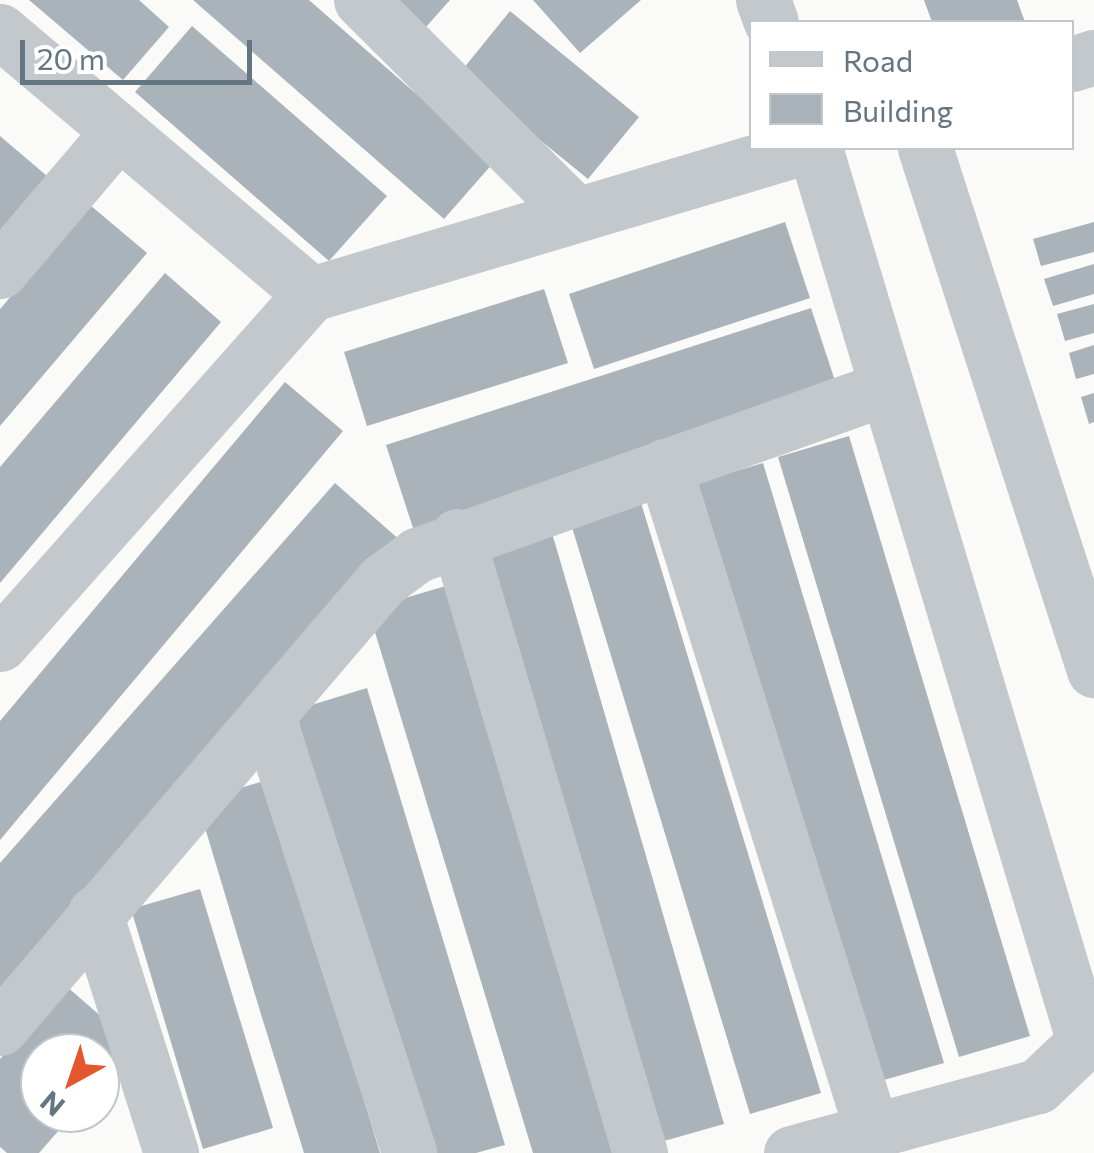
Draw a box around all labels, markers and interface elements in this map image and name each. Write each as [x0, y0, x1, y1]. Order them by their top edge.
scale bar [25, 20, 258, 82]
legend [749, 20, 1074, 150]
text: 20 m [37, 39, 105, 76]
text: Road [843, 41, 913, 78]
text: Building [843, 91, 953, 128]
north arrow [20, 1033, 120, 1133]
text: N [33, 1085, 71, 1124]

